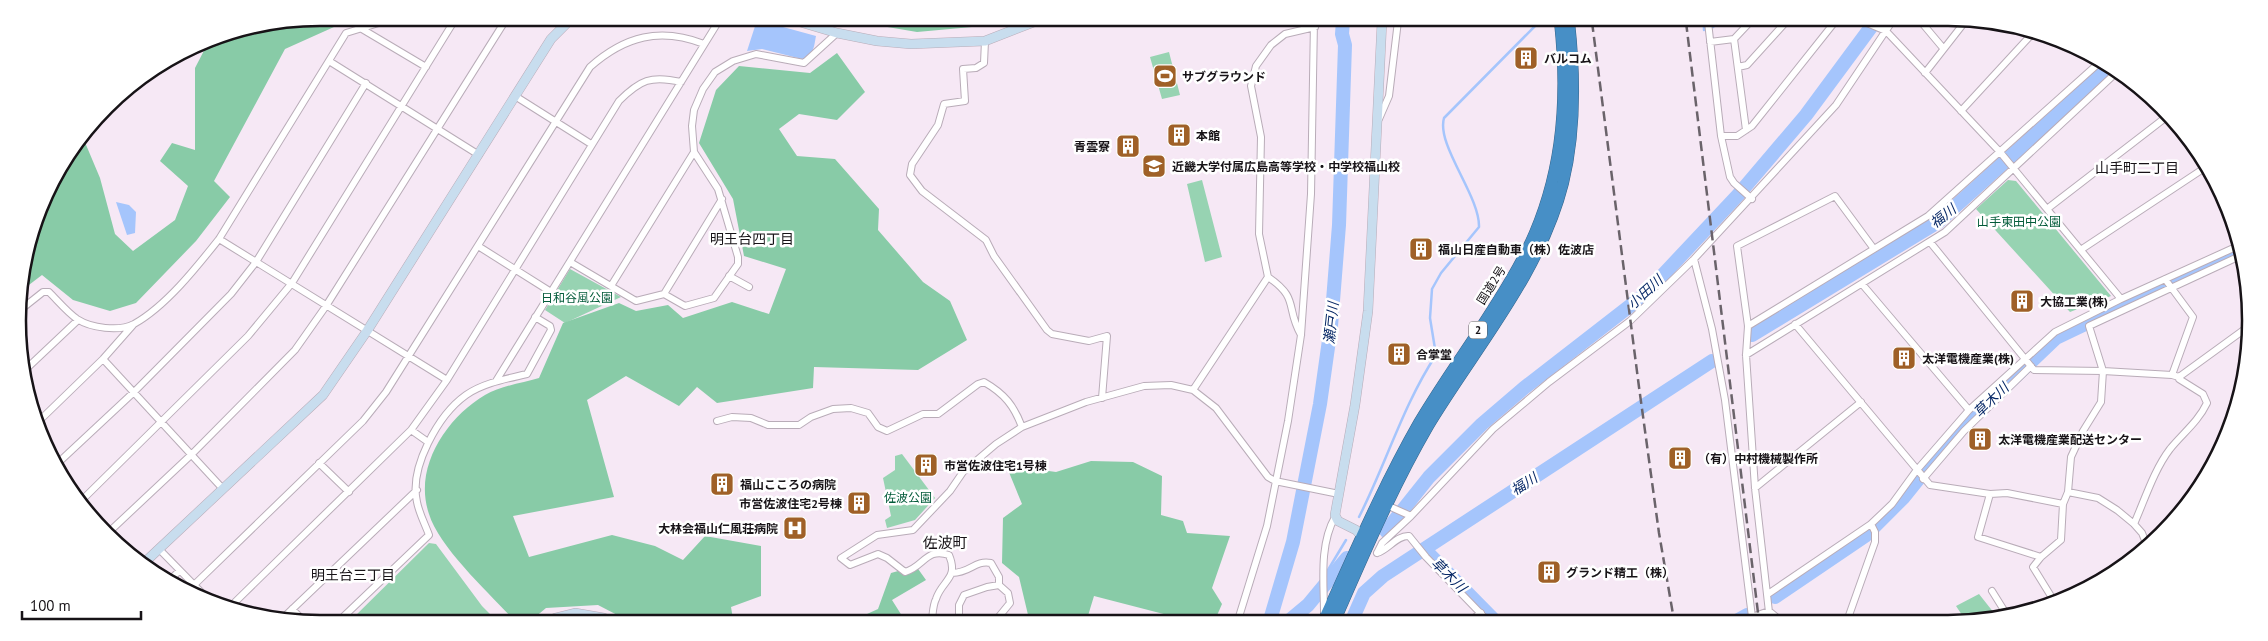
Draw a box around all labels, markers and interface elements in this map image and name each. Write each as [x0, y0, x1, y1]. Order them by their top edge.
building icon: バルコム [1513, 45, 1539, 71]
place label: バルコム [1544, 51, 1592, 66]
sports icon: サブグラウンド [1152, 63, 1178, 89]
place label: サブグラウンド [1182, 69, 1266, 84]
building icon: 本館 [1166, 122, 1192, 148]
place label: 本館 [1196, 128, 1220, 143]
building icon: 青雲寮 [1115, 133, 1141, 159]
place label: 青雲寮 [1074, 139, 1110, 154]
school or university icon: 近畿大学付属広島高等学校・中学校福山校 [1141, 153, 1167, 179]
place label: 近畿大学付属広島高等学校・中学校福山校 [1172, 159, 1400, 174]
district label: 山手町二丁目 [2095, 159, 2179, 177]
water label: 福川 [1926, 199, 1961, 232]
park label: 山手東田中公園 [1977, 214, 2061, 229]
district label: 明王台四丁目 [710, 230, 794, 248]
building icon: 福山日産自動車（株）佐波店 [1408, 236, 1434, 262]
place label: 福山日産自動車（株）佐波店 [1438, 242, 1594, 257]
street label: 国道2号 [1473, 263, 1509, 307]
water label: 小田川 [1624, 270, 1668, 313]
building icon: 大協工業(株) [2009, 288, 2035, 314]
park label: 日和谷風公園 [541, 290, 613, 305]
place label: 大協工業(株) [2040, 294, 2108, 309]
water label: 瀬戸川 [1320, 299, 1342, 345]
road number: 2 [1469, 322, 1487, 338]
building icon: 合掌堂 [1386, 341, 1412, 367]
building icon: 太洋電機産業(株) [1891, 345, 1917, 371]
place label: 合掌堂 [1416, 347, 1452, 362]
place label: 太洋電機産業(株) [1922, 351, 2014, 366]
water label: 草木川 [1970, 378, 2014, 421]
building icon: 太洋電機産業配送センター [1967, 426, 1993, 452]
place label: 太洋電機産業配送センター [1998, 432, 2142, 447]
building icon: （有）中村機械製作所 [1667, 445, 1693, 471]
place label: （有）中村機械製作所 [1698, 451, 1818, 466]
building icon: 市営佐波住宅1号棟 [913, 452, 939, 478]
place label: 市営佐波住宅1号棟 [944, 458, 1047, 473]
water label: 福川 [1507, 468, 1542, 499]
building icon: 福山こころの病院 [709, 471, 735, 497]
place label: 福山こころの病院 [740, 477, 836, 492]
building icon: 市営佐波住宅2号棟 [846, 490, 872, 516]
park label: 佐波公園 [884, 490, 932, 505]
place label: 市営佐波住宅2号棟 [739, 496, 842, 511]
hospital icon: 大林会福山仁風荘病院 [782, 515, 808, 541]
place label: 大林会福山仁風荘病院 [658, 521, 778, 536]
district label: 佐波町 [922, 533, 968, 552]
water label: 草木川 [1428, 554, 1472, 598]
building icon: グランド精工（株） [1536, 559, 1562, 585]
place label: グランド精工（株） [1566, 565, 1674, 580]
district label: 明王台三丁目 [311, 566, 395, 584]
scale bar [22, 588, 141, 620]
text: 100 m [30, 596, 71, 615]

